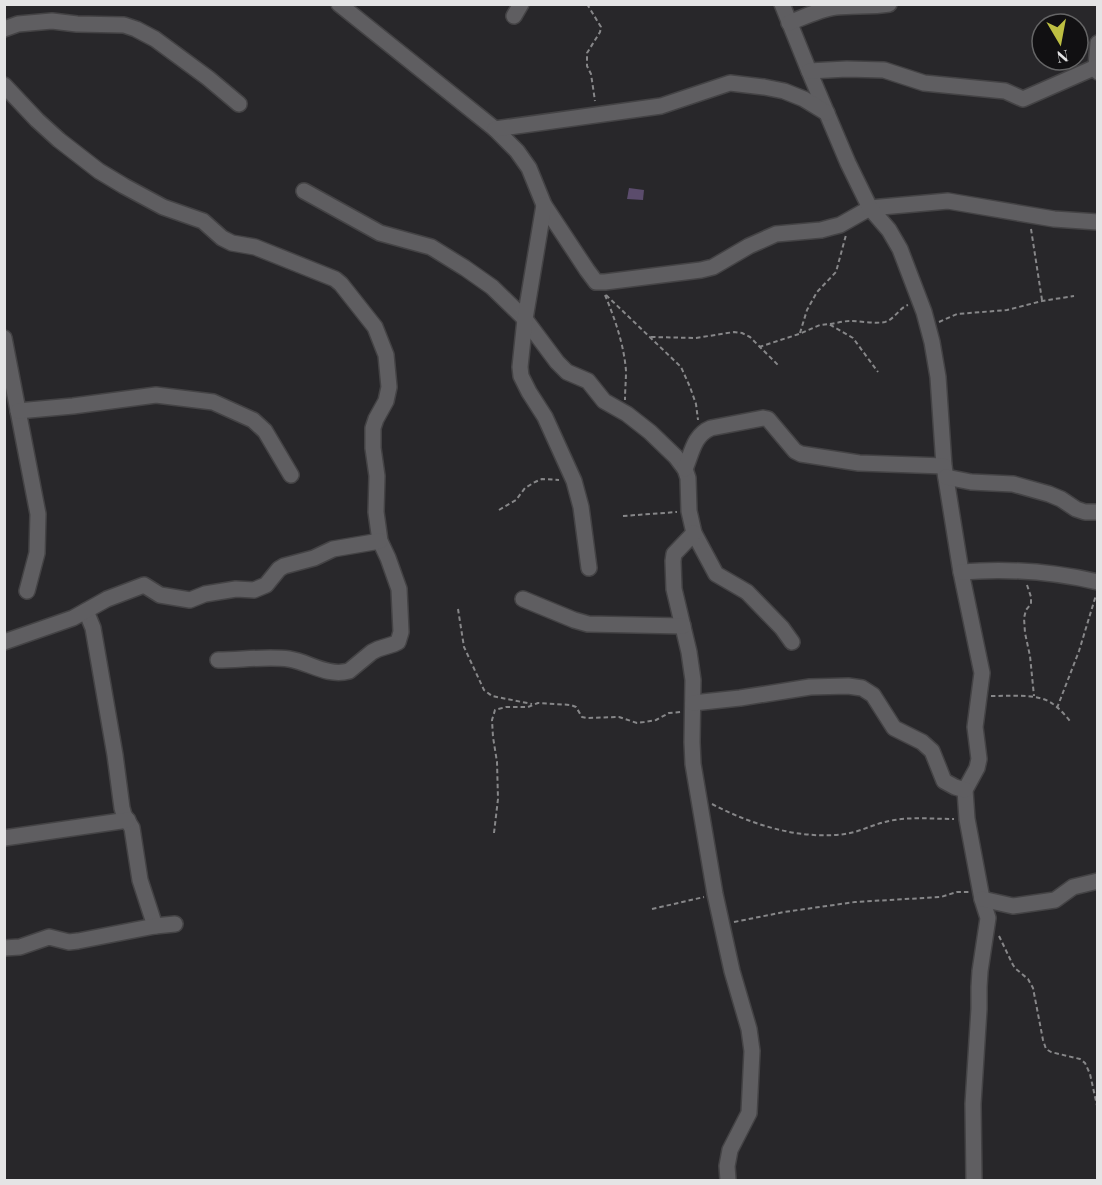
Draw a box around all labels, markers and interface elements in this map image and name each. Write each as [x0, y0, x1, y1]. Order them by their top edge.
north arrow [1030, 12, 1090, 72]
text: N [1055, 46, 1070, 69]

